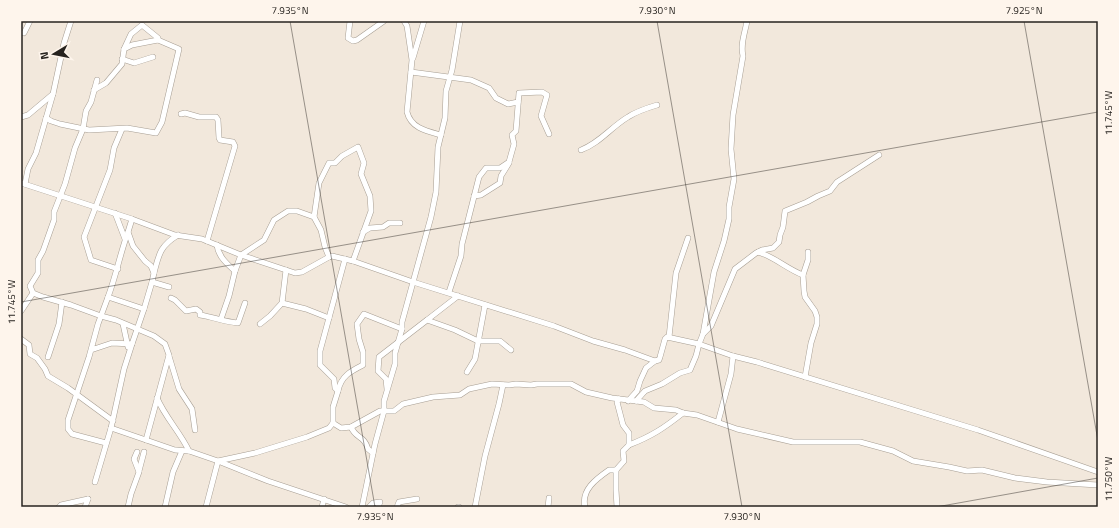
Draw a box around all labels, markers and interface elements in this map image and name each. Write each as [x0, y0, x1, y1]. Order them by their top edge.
text: 7.935°N [272, 3, 308, 18]
text: 7.930°N [639, 3, 675, 18]
text: 7.925°N [1006, 3, 1042, 18]
north arrow [34, 34, 74, 74]
text: N [36, 51, 53, 61]
text: 11.745°W [1101, 91, 1116, 135]
text: 11.745°W [4, 280, 19, 324]
text: 11.750°W [1101, 457, 1116, 501]
text: 7.935°N [357, 509, 393, 524]
text: 7.930°N [724, 509, 760, 524]

